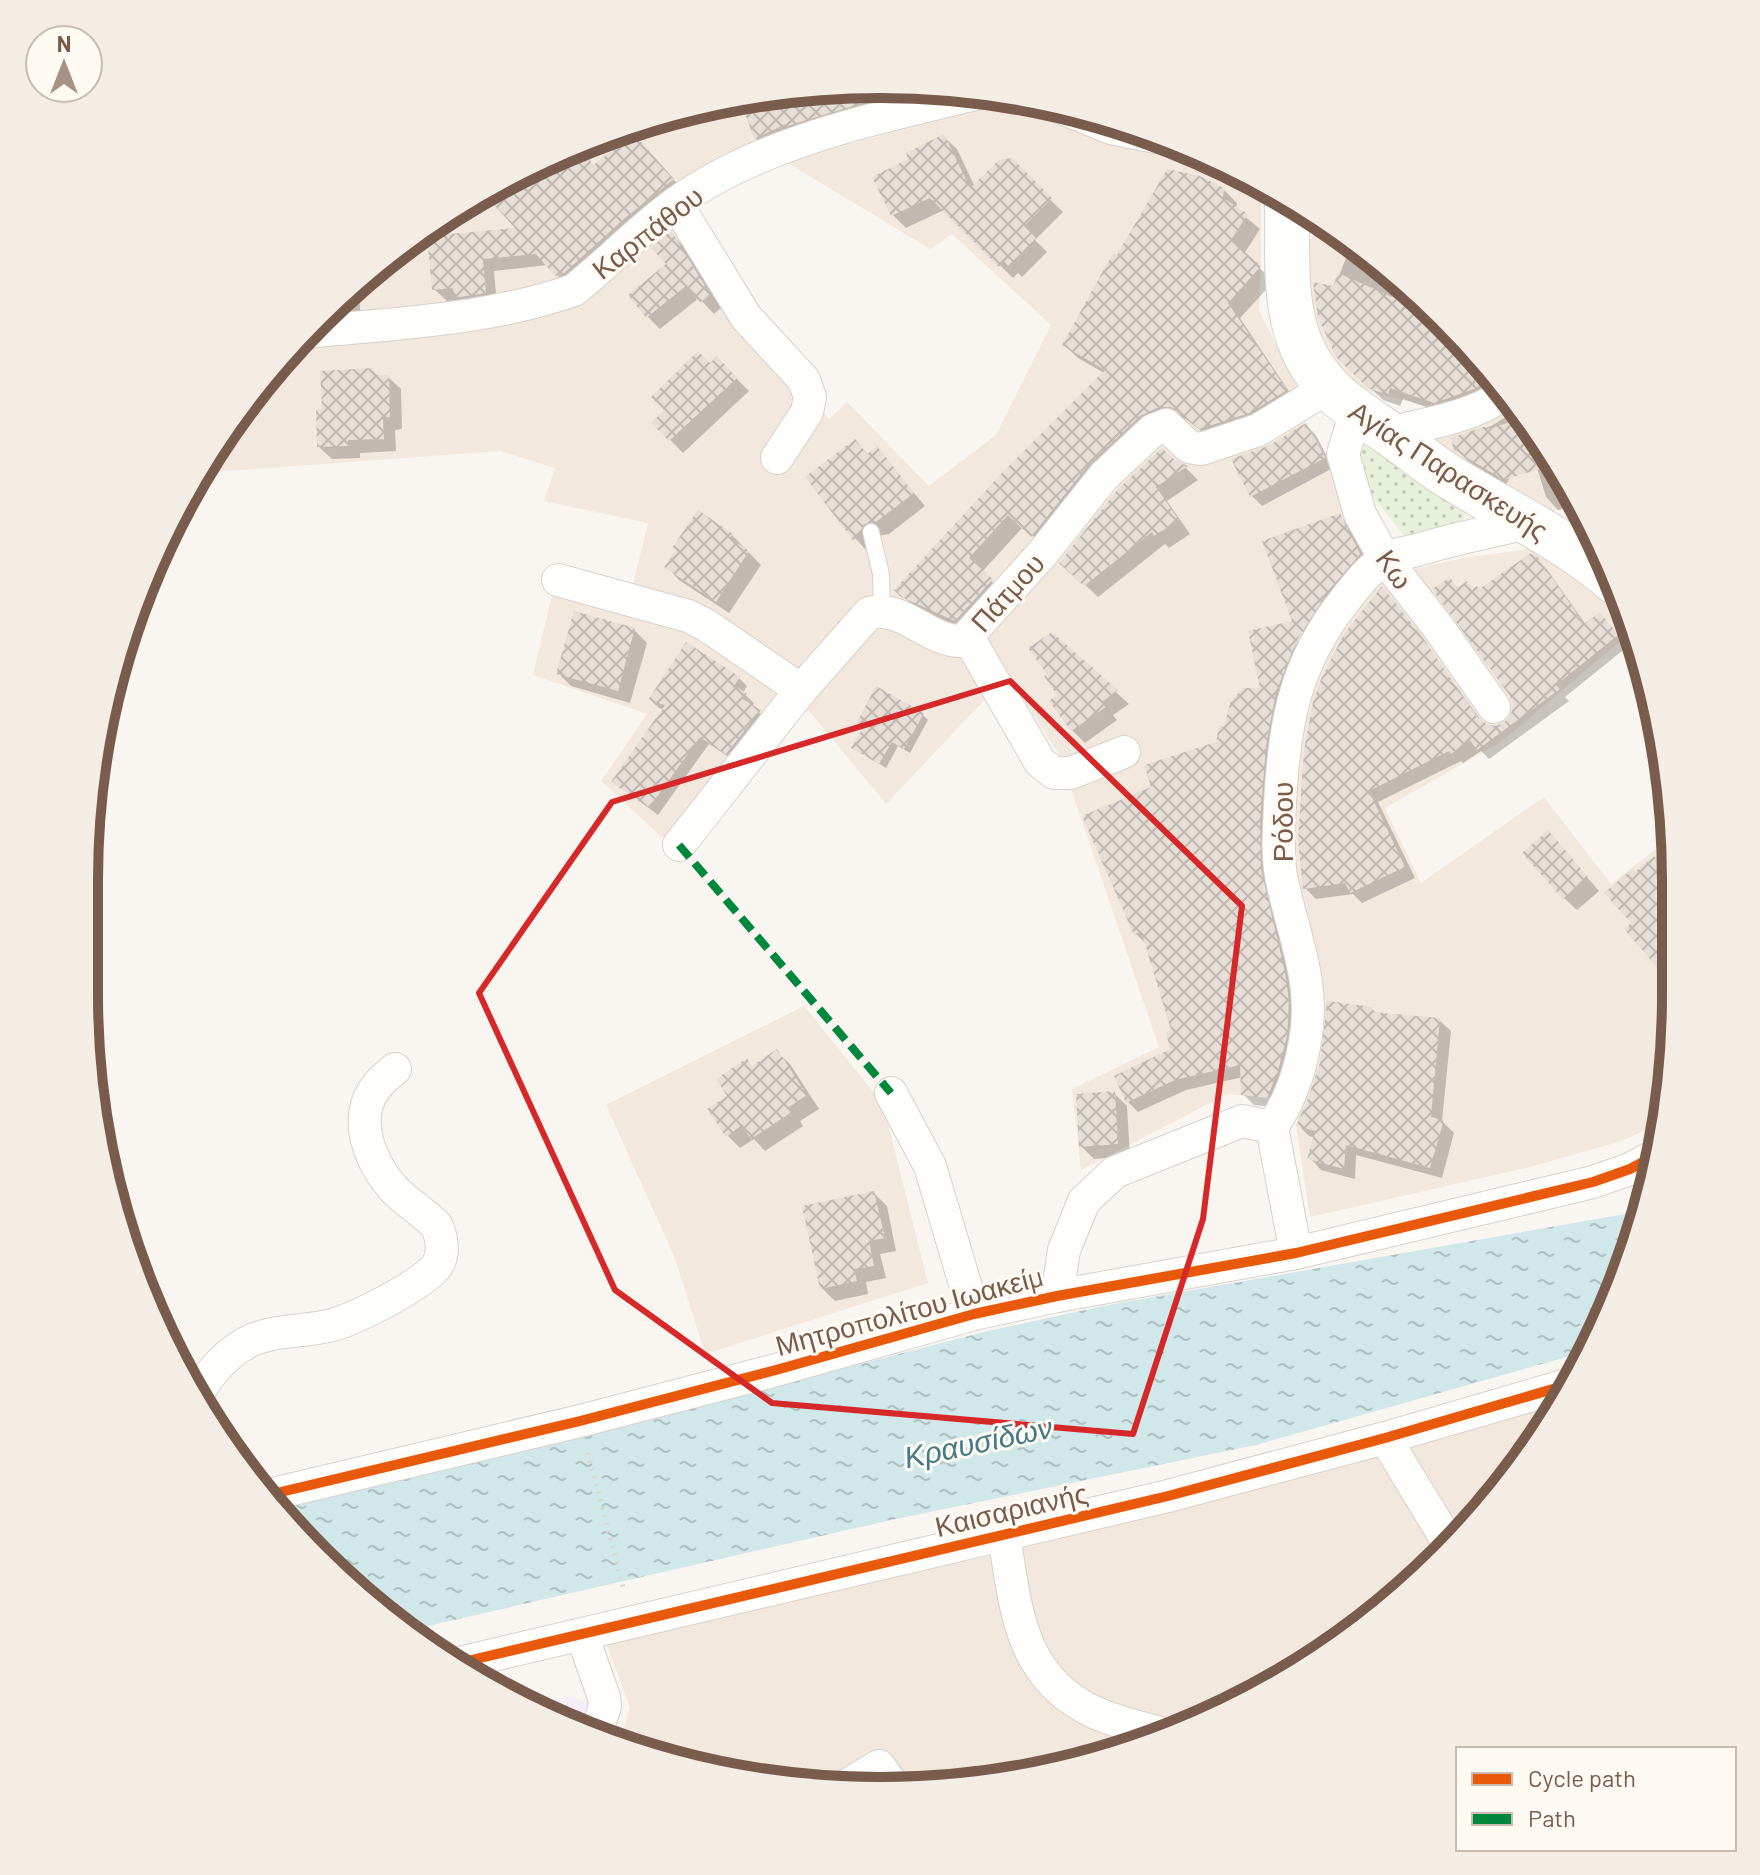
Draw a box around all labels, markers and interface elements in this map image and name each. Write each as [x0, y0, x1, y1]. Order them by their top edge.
north arrow [24, 24, 104, 104]
text: N [57, 30, 71, 56]
street label: Καρπάθου [585, 178, 709, 286]
street label: Αγίας Παρασκευής [1343, 393, 1555, 547]
street label: Κω [1370, 543, 1420, 595]
street label: Πάτμου [963, 546, 1051, 638]
street label: Ρόδου [1265, 782, 1299, 862]
street label: Μητροπολίτου Ιωακείμ [771, 1258, 1047, 1362]
water label: Κραυσίδων [901, 1408, 1055, 1474]
street label: Καισαριανής [931, 1475, 1091, 1543]
legend [1456, 1747, 1736, 1851]
text: Cycle path [1528, 1763, 1636, 1792]
text: Path [1528, 1803, 1576, 1832]

